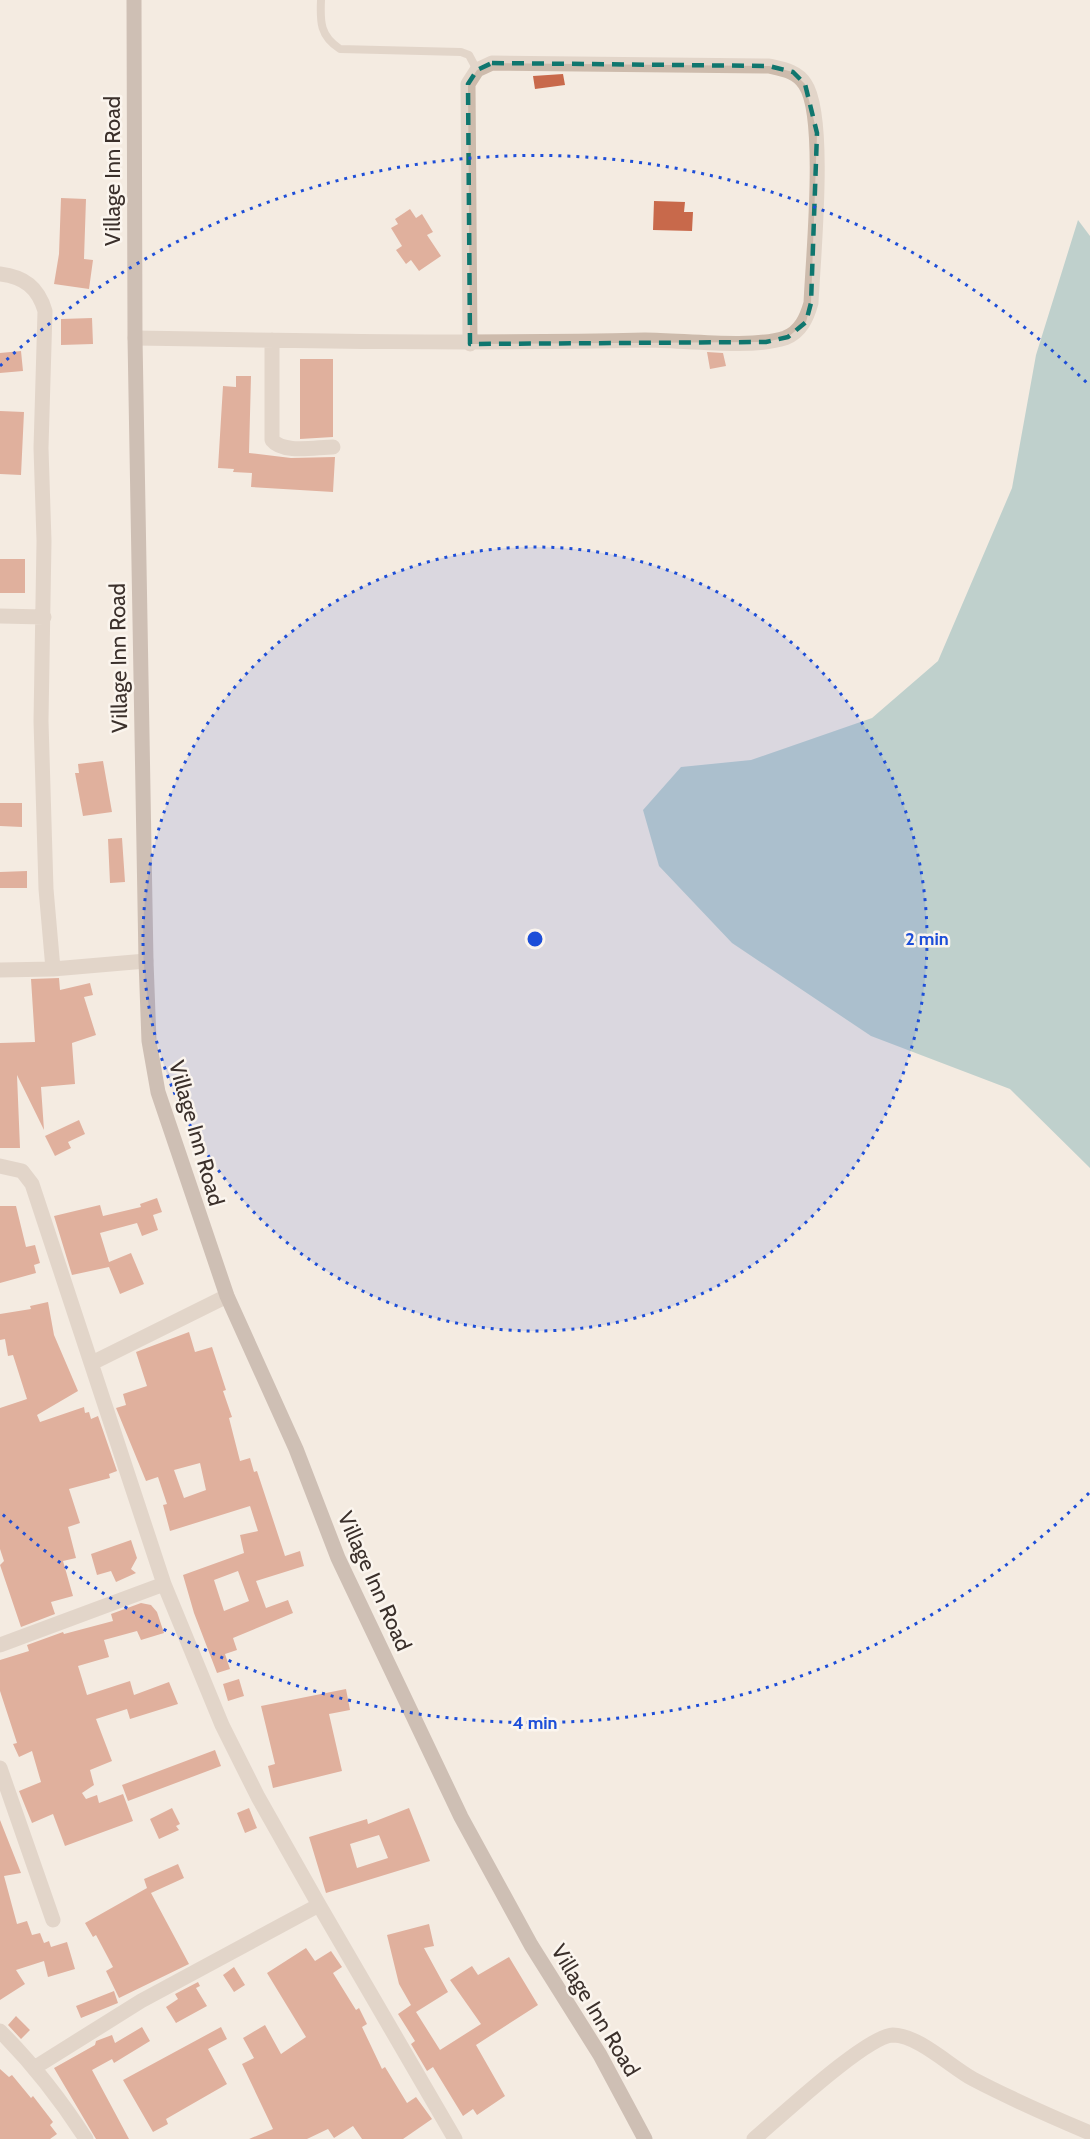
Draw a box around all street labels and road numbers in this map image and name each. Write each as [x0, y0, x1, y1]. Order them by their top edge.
street label: Village Inn Road [99, 96, 126, 246]
street label: Village Inn Road [104, 583, 133, 733]
street label: Village Inn Road [163, 1057, 230, 1209]
street label: Village Inn Road [332, 1507, 417, 1655]
street label: Village Inn Road [545, 1939, 646, 2081]

